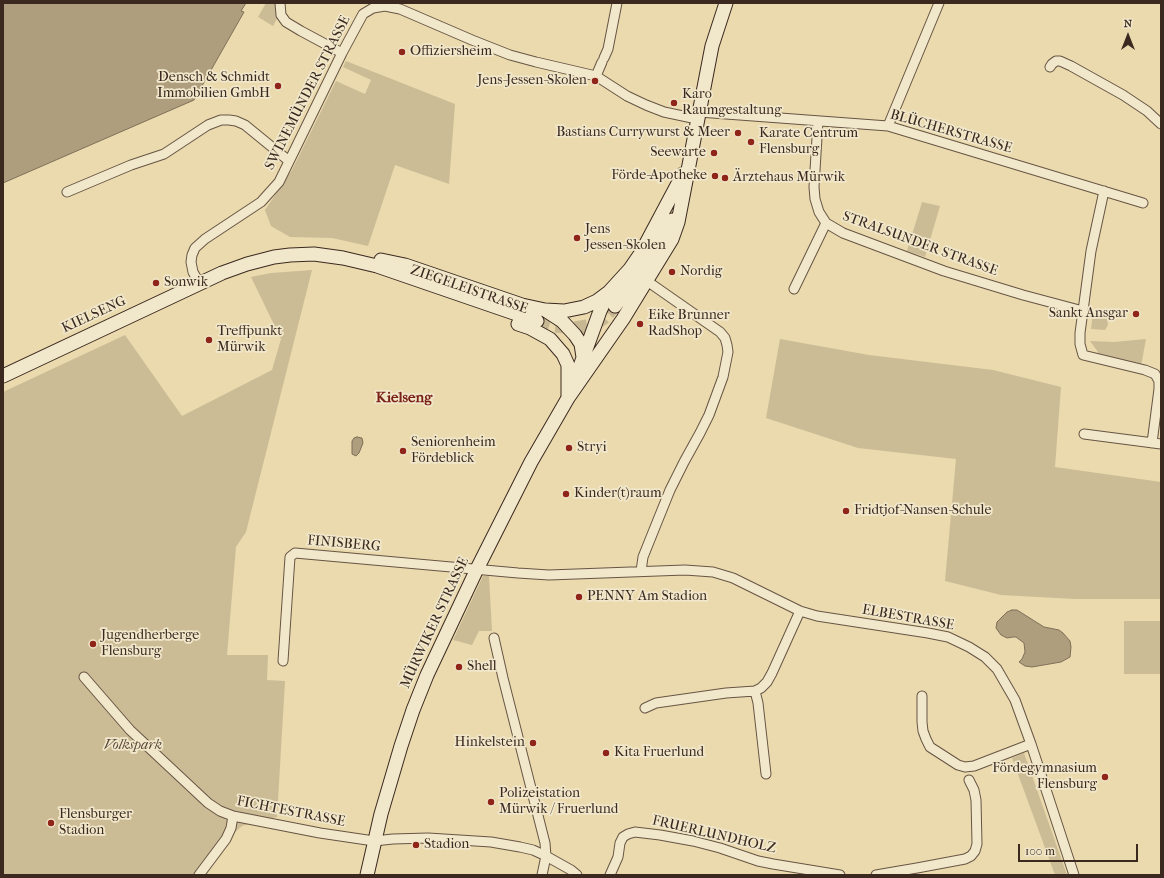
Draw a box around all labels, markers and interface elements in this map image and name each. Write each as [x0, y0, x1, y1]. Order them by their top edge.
street label: SWINEMÜNDER STRASSE [262, 13, 354, 173]
north arrow [1108, 16, 1148, 56]
text: N [1124, 17, 1132, 30]
place label: Offiziersheim [410, 44, 492, 60]
marker: Offiziersheim [397, 47, 407, 57]
place label: Densch & Schmidt Immobilien GmbH [157, 70, 270, 102]
place label: Jens-Jessen-Skolen [477, 73, 587, 89]
marker: Jens-Jessen-Skolen [590, 76, 600, 86]
marker: Densch & Schmidt Immobilien GmbH [273, 81, 283, 91]
place label: Karo Raumgestaltung [682, 87, 782, 120]
marker: Karo Raumgestaltung [669, 98, 679, 108]
street label: BLÜCHERSTRASSE [888, 107, 1014, 157]
place label: Bastians Currywurst & Meer [556, 125, 730, 141]
place label: Karate Centrum Flensburg [759, 126, 858, 158]
marker: Bastians Currywurst & Meer [733, 128, 743, 138]
marker: Karate Centrum Flensburg [746, 137, 756, 147]
place label: Seewarte [650, 145, 706, 161]
marker: Seewarte [709, 148, 719, 158]
place label: Förde-Apotheke [611, 168, 707, 184]
place label: Ärztehaus Mürwik [733, 170, 845, 186]
marker: Förde-Apotheke [710, 171, 720, 181]
marker: Ärztehaus Mürwik [720, 173, 730, 183]
street label: STRALSUNDER STRASSE [840, 208, 1000, 280]
place label: Jens Jessen-Skolen [585, 222, 666, 254]
marker: Jens Jessen-Skolen [572, 233, 582, 243]
street label: ZIEGELEISTRASSE [408, 262, 530, 318]
place label: Nordig [680, 264, 722, 280]
marker: Nordig [667, 267, 677, 277]
place label: Sonwik [164, 275, 208, 291]
marker: Sonwik [151, 278, 161, 288]
street label: KIELSENG [59, 293, 129, 337]
place label: Sankt Ansgar [1049, 306, 1128, 322]
place label: Eike Brunner RadShop [648, 308, 730, 340]
marker: Sankt Ansgar [1131, 309, 1141, 319]
marker: Eike Brunner RadShop [635, 319, 645, 329]
place label: Treffpunkt Mürwik [217, 324, 282, 356]
marker: Treffpunkt Mürwik [204, 335, 214, 345]
district label: Kielseng [376, 389, 432, 407]
place label: Seniorenheim Fördeblick [411, 435, 496, 468]
place label: Stryi [577, 440, 607, 456]
marker: Stryi [564, 443, 574, 453]
marker: Seniorenheim Fördeblick [398, 446, 408, 456]
place label: Kinder(t)raum [574, 486, 662, 502]
marker: Kinder(t)raum [561, 489, 571, 499]
place label: Fridtjof-Nansen-Schule [854, 503, 991, 519]
marker: Fridtjof-Nansen-Schule [841, 506, 851, 516]
street label: FINISBERG [307, 532, 381, 556]
street label: MÜRWIKER STRASSE [397, 555, 473, 691]
place label: PENNY Am Stadion [587, 589, 707, 605]
marker: PENNY Am Stadion [574, 592, 584, 602]
street label: ELBESTRASSE [861, 602, 955, 634]
place label: Jugendherberge Flensburg [101, 628, 199, 660]
marker: Jugendherberge Flensburg [88, 639, 98, 649]
place label: Shell [467, 659, 497, 675]
marker: Shell [454, 662, 464, 672]
place label: Hinkelstein [455, 735, 525, 751]
park label: Volkspark [104, 738, 162, 754]
marker: Hinkelstein [528, 738, 538, 748]
place label: Kita Fruerlund [614, 745, 704, 761]
marker: Kita Fruerlund [601, 748, 611, 758]
place label: Fördegymnasium Flensburg [992, 761, 1097, 794]
marker: Fördegymnasium Flensburg [1100, 772, 1110, 782]
place label: Polizeistation Mürwik / Fruerlund [499, 786, 618, 818]
street label: FICHTESTRASSE [235, 793, 347, 831]
marker: Polizeistation Mürwik / Fruerlund [486, 797, 496, 807]
place label: Flensburger Stadion [59, 807, 132, 840]
street label: FRUERLUNDHOLZ [650, 813, 778, 857]
marker: Flensburger Stadion [46, 818, 56, 828]
scale bar [1020, 836, 1140, 862]
place label: Stadion [424, 837, 469, 853]
marker: Stadion [411, 840, 421, 850]
text: 100 m [1025, 844, 1055, 858]

